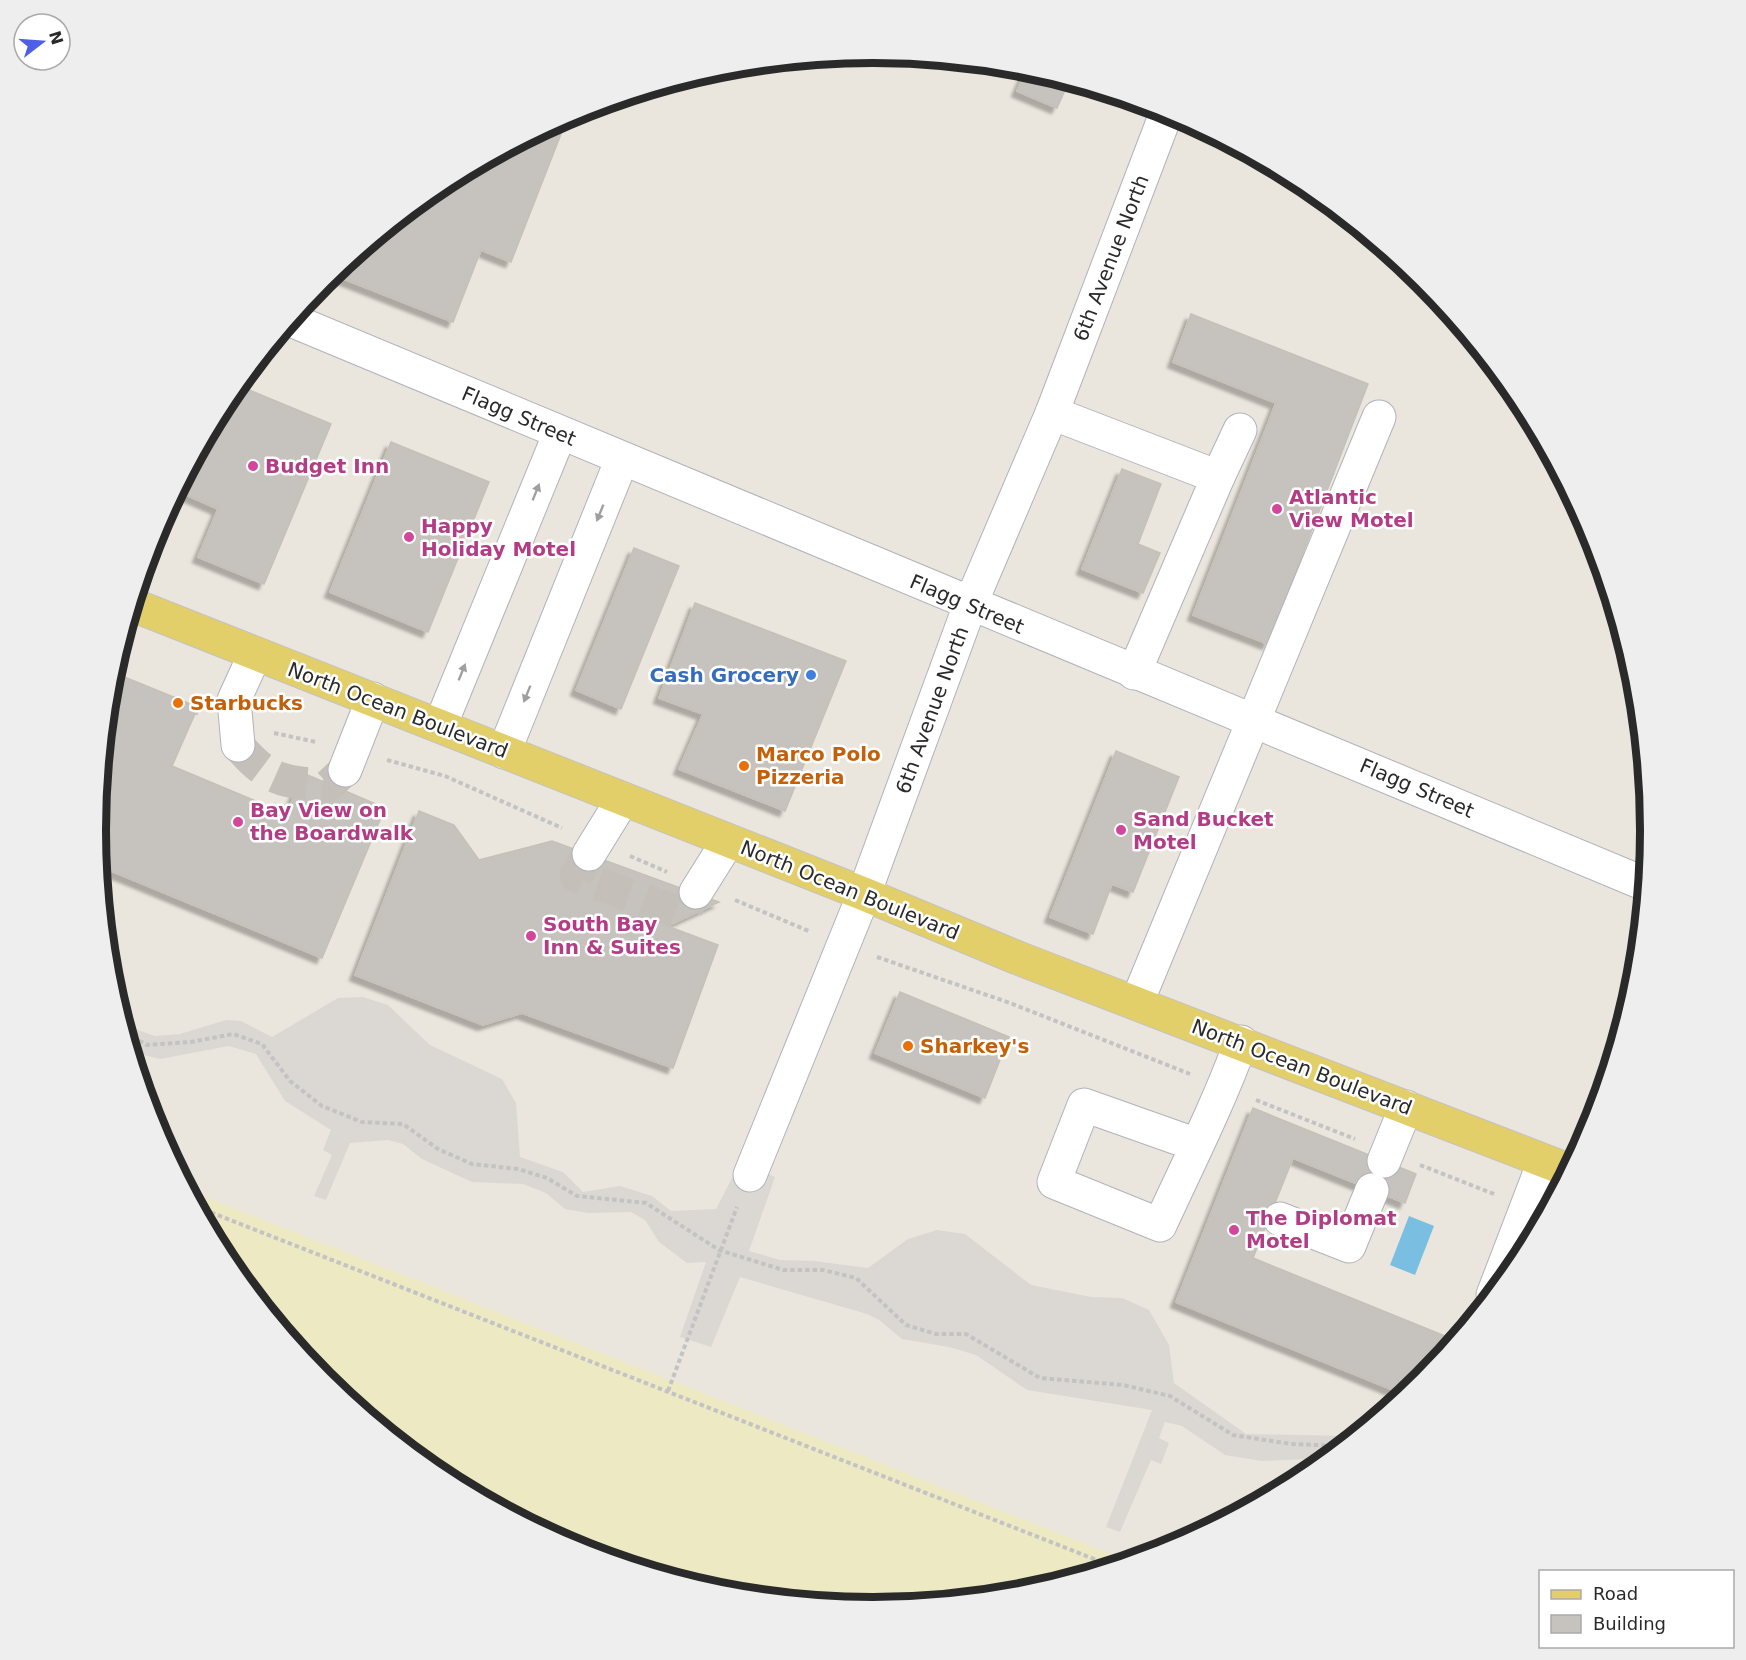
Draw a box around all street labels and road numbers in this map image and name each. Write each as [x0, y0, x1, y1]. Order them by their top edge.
street label: 6th Avenue North [1068, 171, 1154, 345]
street label: Flagg Street [458, 381, 580, 451]
street label: Flagg Street [906, 569, 1028, 639]
street label: 6th Avenue North [891, 623, 973, 797]
street label: North Ocean Boulevard [285, 657, 511, 763]
street label: Flagg Street [1356, 753, 1478, 823]
street label: North Ocean Boulevard [737, 835, 963, 945]
street label: North Ocean Boulevard [1189, 1014, 1415, 1120]

